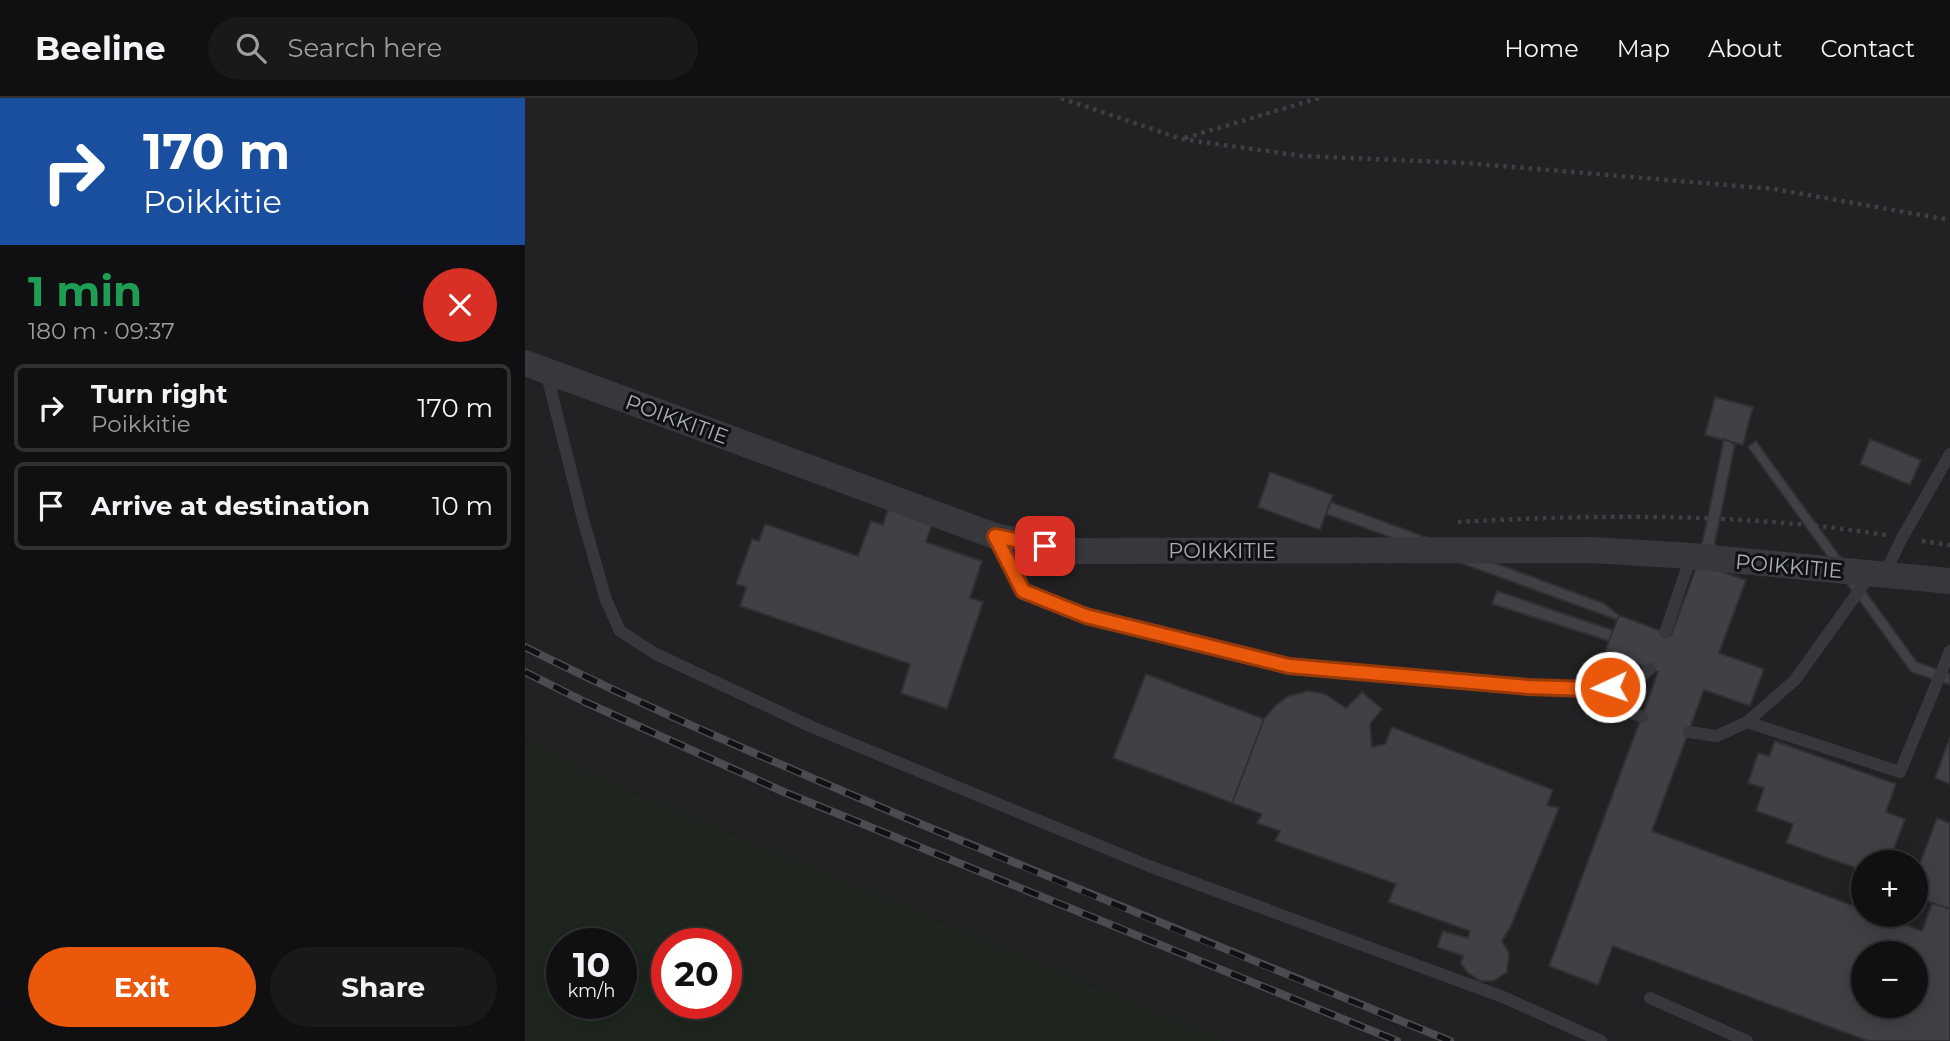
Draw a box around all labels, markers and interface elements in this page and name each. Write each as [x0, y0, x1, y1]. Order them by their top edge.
search box [208, 17, 698, 80]
text: Beeline [35, 28, 166, 68]
icon: search [232, 29, 270, 67]
text: Search here [288, 32, 442, 64]
text: Home [1504, 34, 1579, 63]
text: Map [1617, 34, 1670, 63]
text: About [1708, 34, 1782, 63]
text: Contact [1820, 34, 1915, 63]
text: 170 m [143, 122, 290, 181]
icon: right [28, 126, 119, 217]
text: Poikkitie [143, 182, 282, 221]
text: 1 min [28, 265, 142, 317]
button: close [423, 268, 497, 342]
text: 180 m · 09:37 [28, 317, 175, 345]
text: Turn right [91, 378, 227, 410]
icon: right [32, 389, 70, 427]
street label: POIKKITIE [622, 389, 732, 449]
text: 170 m [417, 392, 493, 424]
text: Poikkitie [91, 410, 191, 438]
icon: arrive [32, 487, 70, 525]
text: Arrive at destination [91, 490, 370, 522]
text: 10 m [432, 490, 493, 522]
pin [1015, 516, 1075, 576]
icon: arrive [1026, 527, 1064, 565]
street label: POIKKITIE [1168, 538, 1276, 563]
street label: POIKKITIE [1734, 549, 1844, 583]
position arrow [1573, 650, 1647, 724]
map controls [1851, 850, 1928, 1018]
button: + [1851, 850, 1928, 927]
speed limit sign: 20 [651, 928, 742, 1019]
button: − [1851, 941, 1928, 1018]
text: 10 [573, 943, 610, 986]
button: Exit [28, 947, 256, 1027]
button: Share [270, 947, 497, 1027]
text: km/h [567, 980, 616, 1002]

